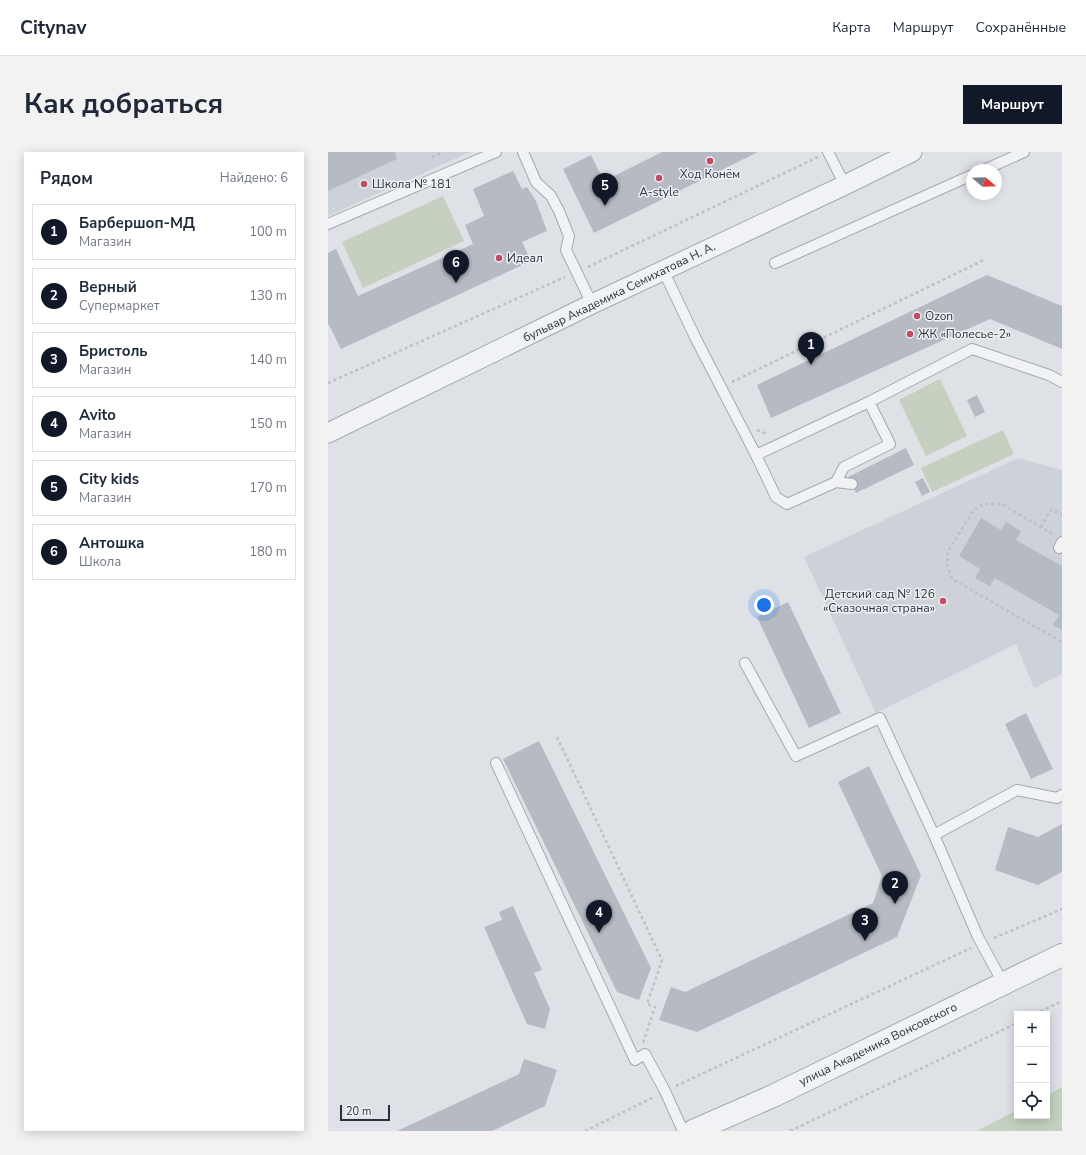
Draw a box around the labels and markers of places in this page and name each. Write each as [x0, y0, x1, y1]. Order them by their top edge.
marker: Ход Конём [705, 156, 715, 166]
place label: Ход Конём [680, 166, 740, 182]
pin: 5 [592, 173, 618, 206]
marker: A-style [654, 173, 664, 183]
place label: Школа № 181 [372, 176, 452, 192]
marker: Школа № 181 [359, 179, 369, 189]
place label: A-style [639, 184, 679, 200]
pin: 6 [443, 250, 469, 283]
place label: Идеал [507, 250, 543, 266]
marker: Идеал [494, 253, 504, 263]
place label: Ozon [925, 308, 953, 324]
marker: Ozon [912, 311, 922, 321]
place label: ЖК «Полесье-2» [918, 326, 1011, 342]
marker: ЖК «Полесье-2» [905, 329, 915, 339]
pin: 1 [798, 332, 824, 365]
place label: Детский сад № 126 «Сказочная страна» [823, 586, 935, 616]
marker: Детский сад № 126 «Сказочная страна» [938, 596, 948, 606]
pin: 2 [882, 871, 908, 904]
pin: 4 [586, 900, 612, 933]
pin: 3 [852, 908, 878, 941]

